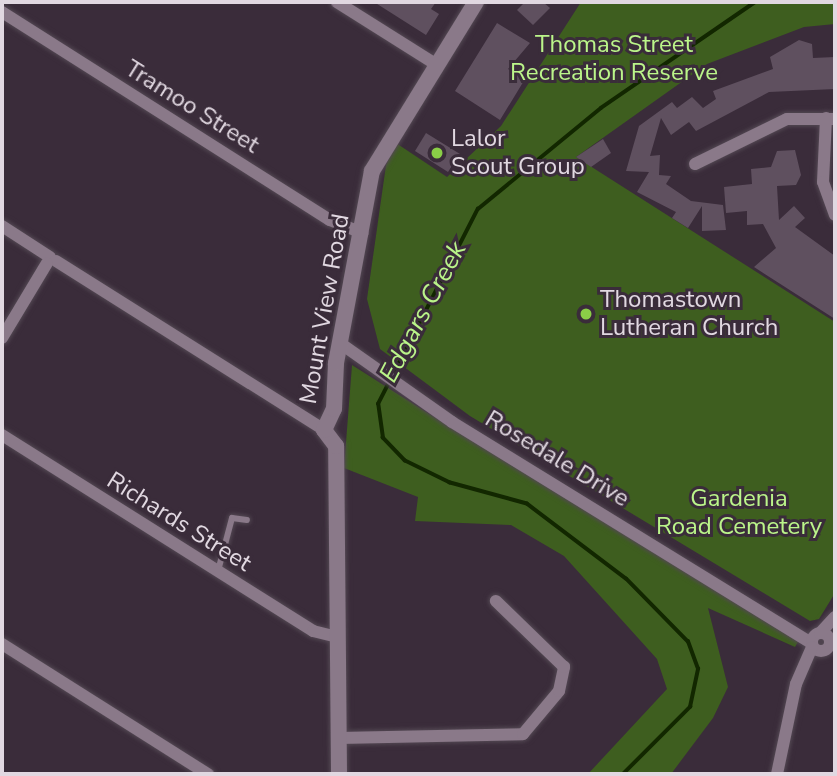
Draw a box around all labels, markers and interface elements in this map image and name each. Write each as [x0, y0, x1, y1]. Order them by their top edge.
park label: Thomas Street Recreation Reserve [510, 31, 718, 87]
street label: Tramoo Street [120, 54, 264, 160]
place label: Lalor Scout Group [451, 125, 585, 181]
marker: Lalor Scout Group [429, 145, 445, 161]
street label: Mount View Road [294, 212, 356, 406]
water label: Edgars Creek [373, 236, 473, 388]
place label: Thomastown Lutheran Church [600, 286, 778, 342]
marker: Thomastown Lutheran Church [578, 306, 594, 322]
street label: Rosedale Drive [480, 405, 634, 513]
street label: Richards Street [102, 466, 256, 578]
park label: Gardenia Road Cemetery [656, 485, 822, 541]

